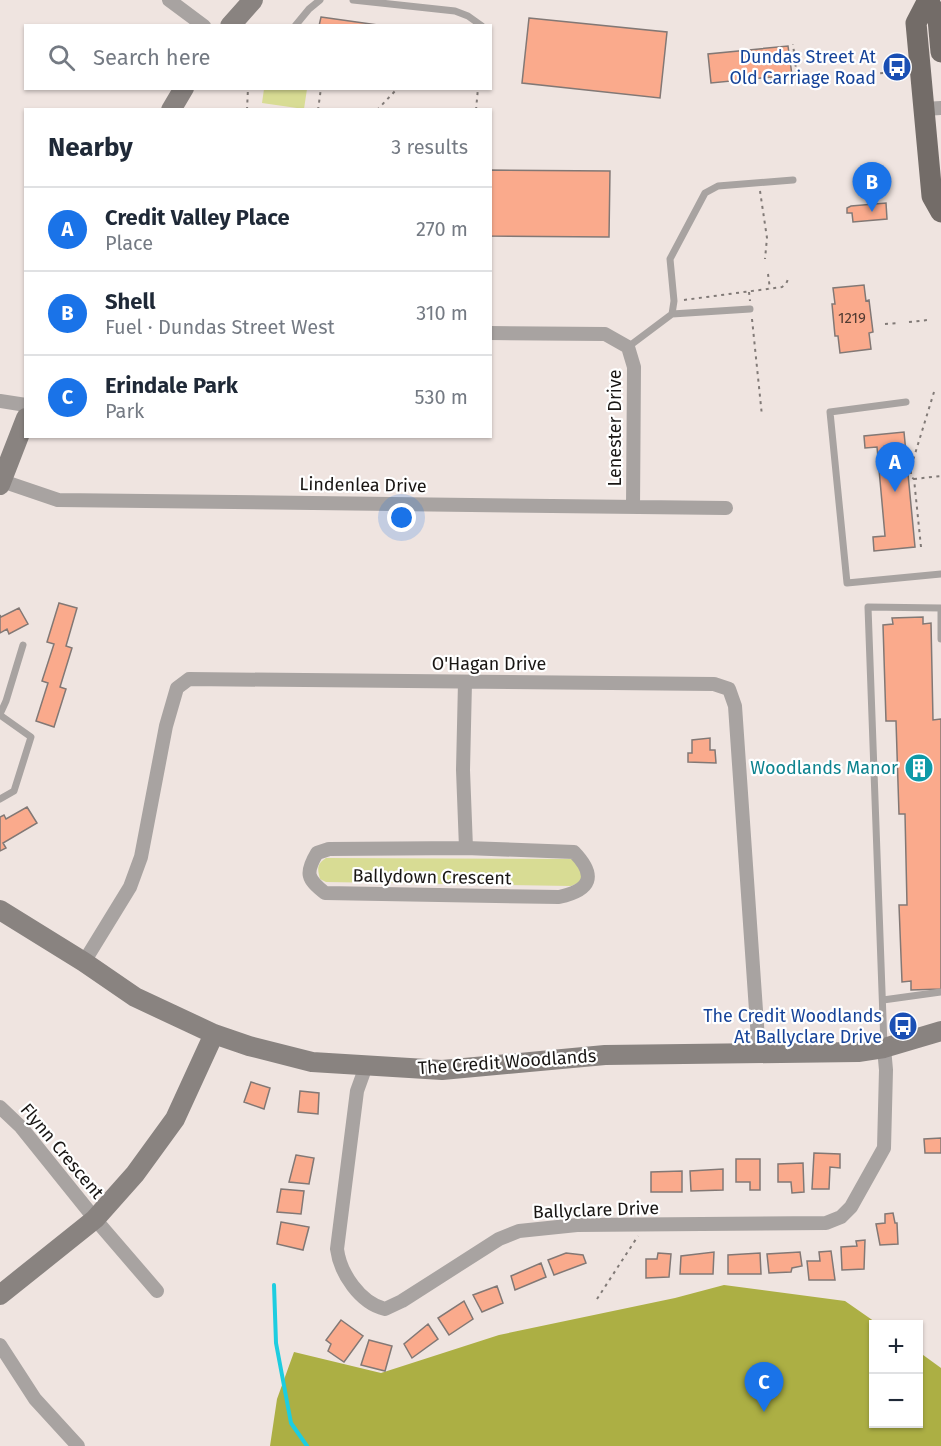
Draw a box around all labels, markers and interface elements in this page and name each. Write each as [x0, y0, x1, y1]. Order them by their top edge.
search box [24, 24, 492, 90]
icon: search [45, 41, 78, 74]
text: Search here [93, 44, 211, 71]
place label: Dundas Street At Old Carriage Road [729, 46, 876, 89]
bus stop icon: Dundas Street At Old Carriage Road [881, 51, 913, 83]
text: Nearby [48, 132, 133, 163]
text: 3 results [391, 135, 468, 159]
pin: B [852, 162, 892, 212]
text: Credit Valley Place [105, 204, 290, 231]
text: A [62, 217, 73, 241]
text: 270 m [416, 217, 468, 241]
text: Place [105, 231, 153, 255]
text: Shell [105, 288, 156, 315]
text: B [61, 301, 74, 325]
text: 310 m [416, 301, 468, 325]
house number: 1219 [838, 309, 866, 327]
text: Fuel · Dundas Street West [105, 315, 335, 339]
street label: Lenester Drive [604, 369, 626, 487]
text: Erindale Park [105, 372, 238, 399]
text: C [62, 385, 73, 409]
text: 530 m [415, 385, 468, 409]
text: Park [105, 399, 144, 423]
pin: A [876, 442, 914, 492]
street label: Lindenlea Drive [299, 473, 427, 497]
your location [387, 503, 416, 532]
street label: O'Hagan Drive [432, 653, 546, 675]
building icon: Woodlands Manor [903, 752, 935, 784]
place label: Woodlands Manor [750, 757, 898, 779]
street label: Ballydown Crescent [352, 865, 512, 889]
place label: The Credit Woodlands At Ballyclare Drive [703, 1005, 882, 1048]
bus stop icon: The Credit Woodlands At Ballyclare Drive [887, 1010, 919, 1042]
street label: The Credit Woodlands [417, 1045, 597, 1079]
street label: Flynn Crescent [16, 1099, 109, 1204]
street label: Ballyclare Drive [532, 1197, 660, 1223]
map controls [869, 1320, 923, 1428]
button: + [869, 1320, 923, 1374]
pin: C [744, 1362, 783, 1412]
button: − [869, 1374, 923, 1428]

